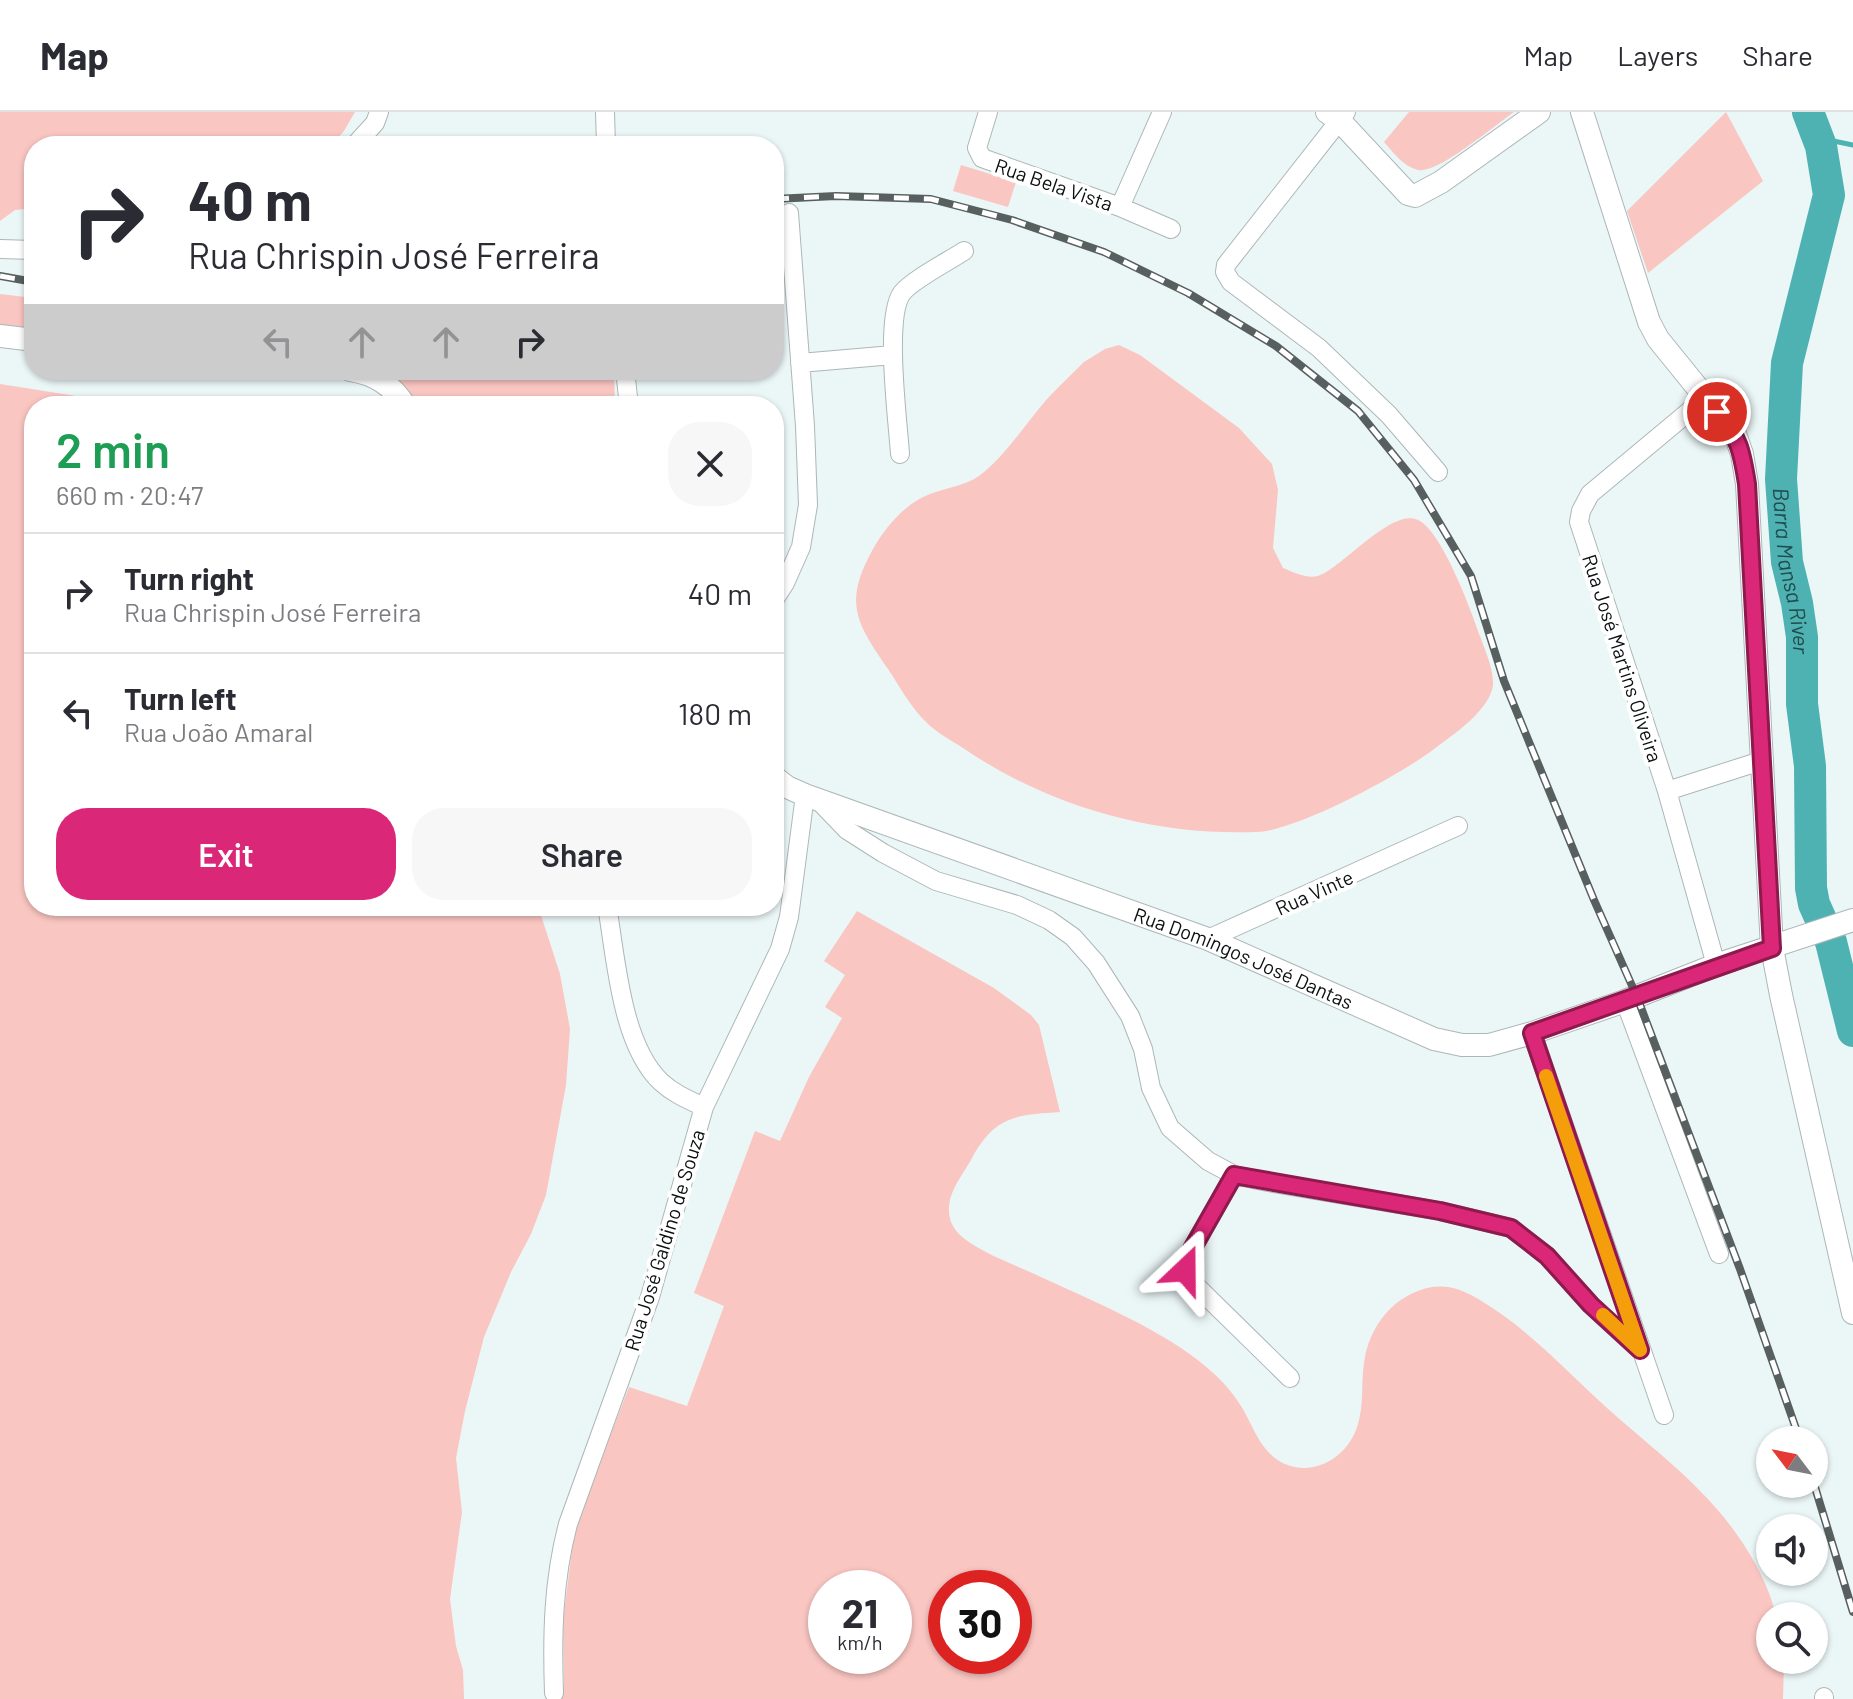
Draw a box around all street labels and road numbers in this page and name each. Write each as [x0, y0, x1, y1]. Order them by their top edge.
street label: Rua Bela Vista [992, 153, 1116, 215]
street label: Rua José Martins Oliveira [1578, 551, 1668, 765]
street label: Rua Vinte [1271, 864, 1357, 920]
street label: Rua Domingos José Dantas [1131, 902, 1357, 1014]
street label: Rua José Galdino de Souza [619, 1126, 709, 1354]

